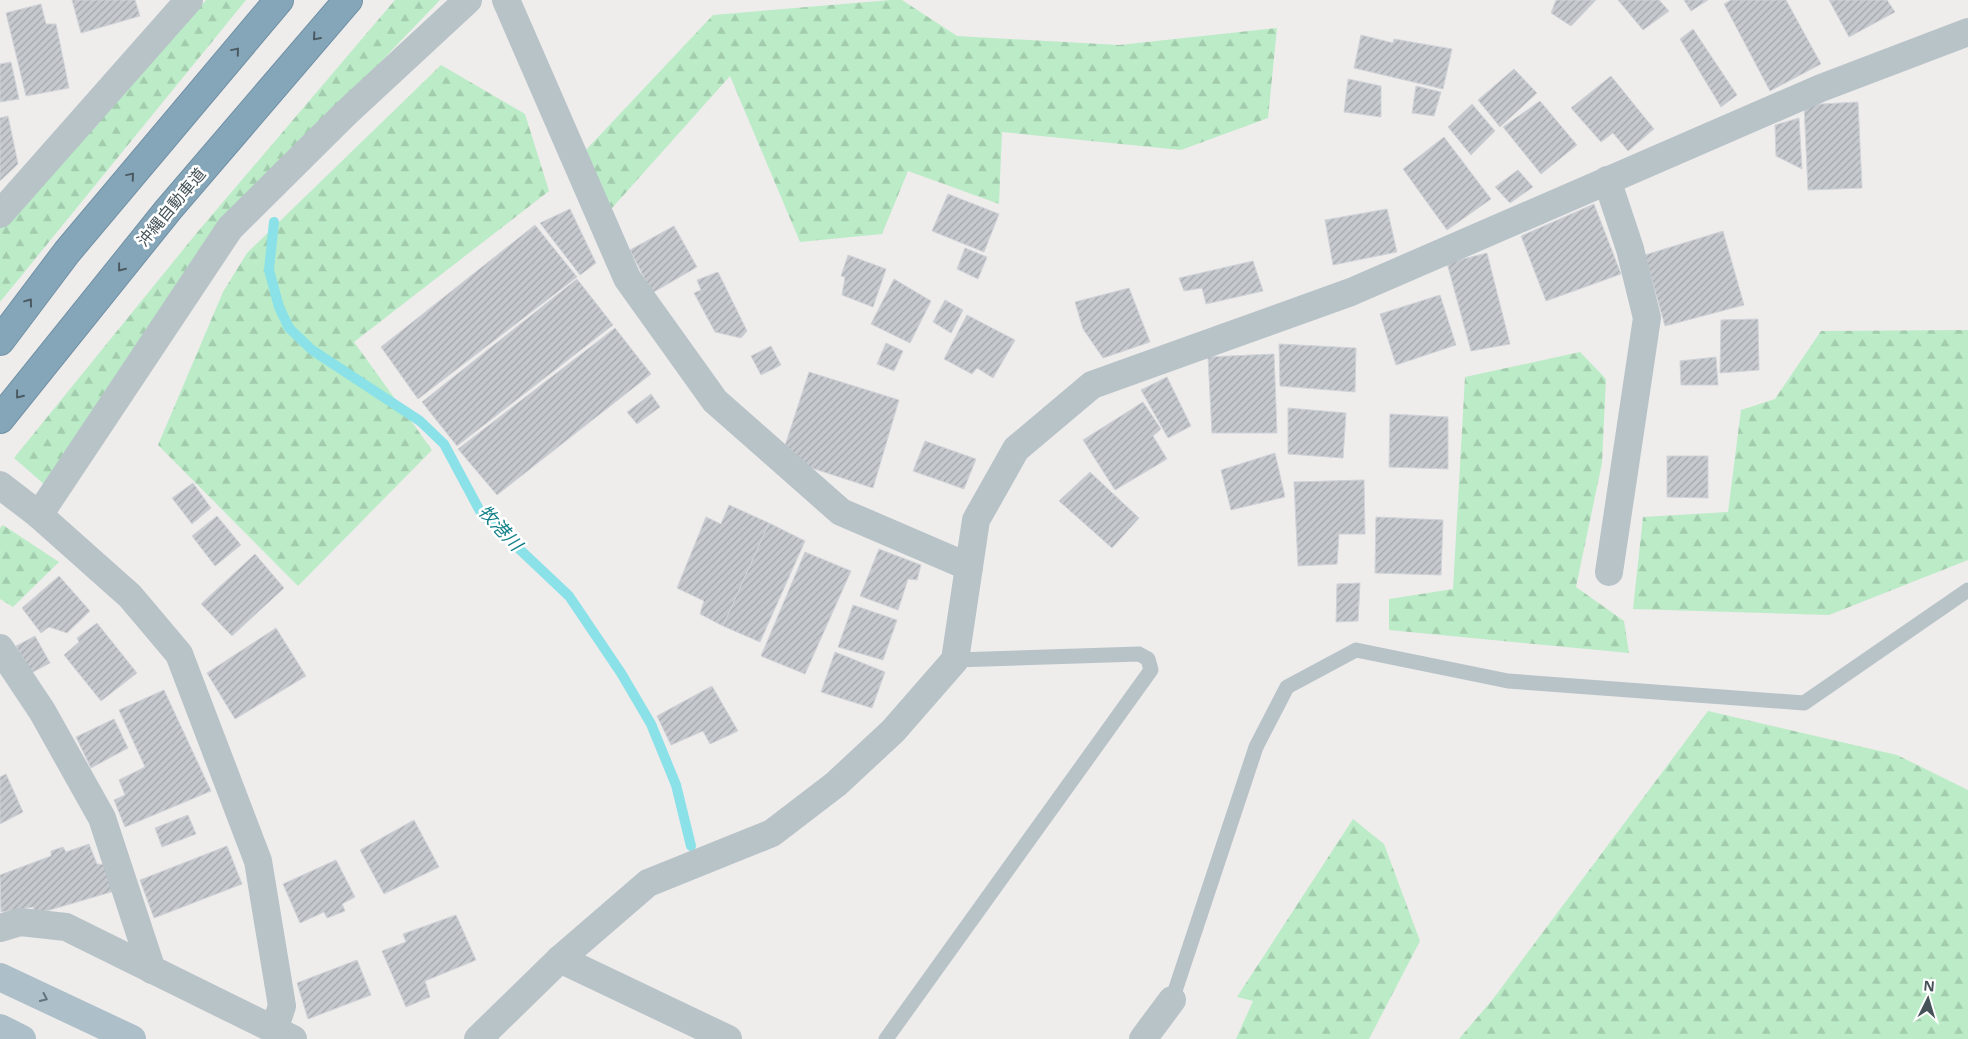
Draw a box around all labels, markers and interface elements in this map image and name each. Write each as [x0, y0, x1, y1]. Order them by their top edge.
one-way arrow [314, 31, 322, 40]
one-way arrow [230, 48, 238, 57]
street label: 沖縄自動車道 [132, 163, 210, 251]
one-way arrow [126, 172, 135, 181]
one-way arrow [119, 262, 127, 271]
one-way arrow [24, 299, 32, 308]
one-way arrow [17, 389, 25, 398]
water label: 牧港川 [474, 499, 529, 557]
north arrow [1903, 974, 1953, 1024]
text: N [1923, 976, 1936, 996]
one-way arrow [39, 992, 48, 1002]

